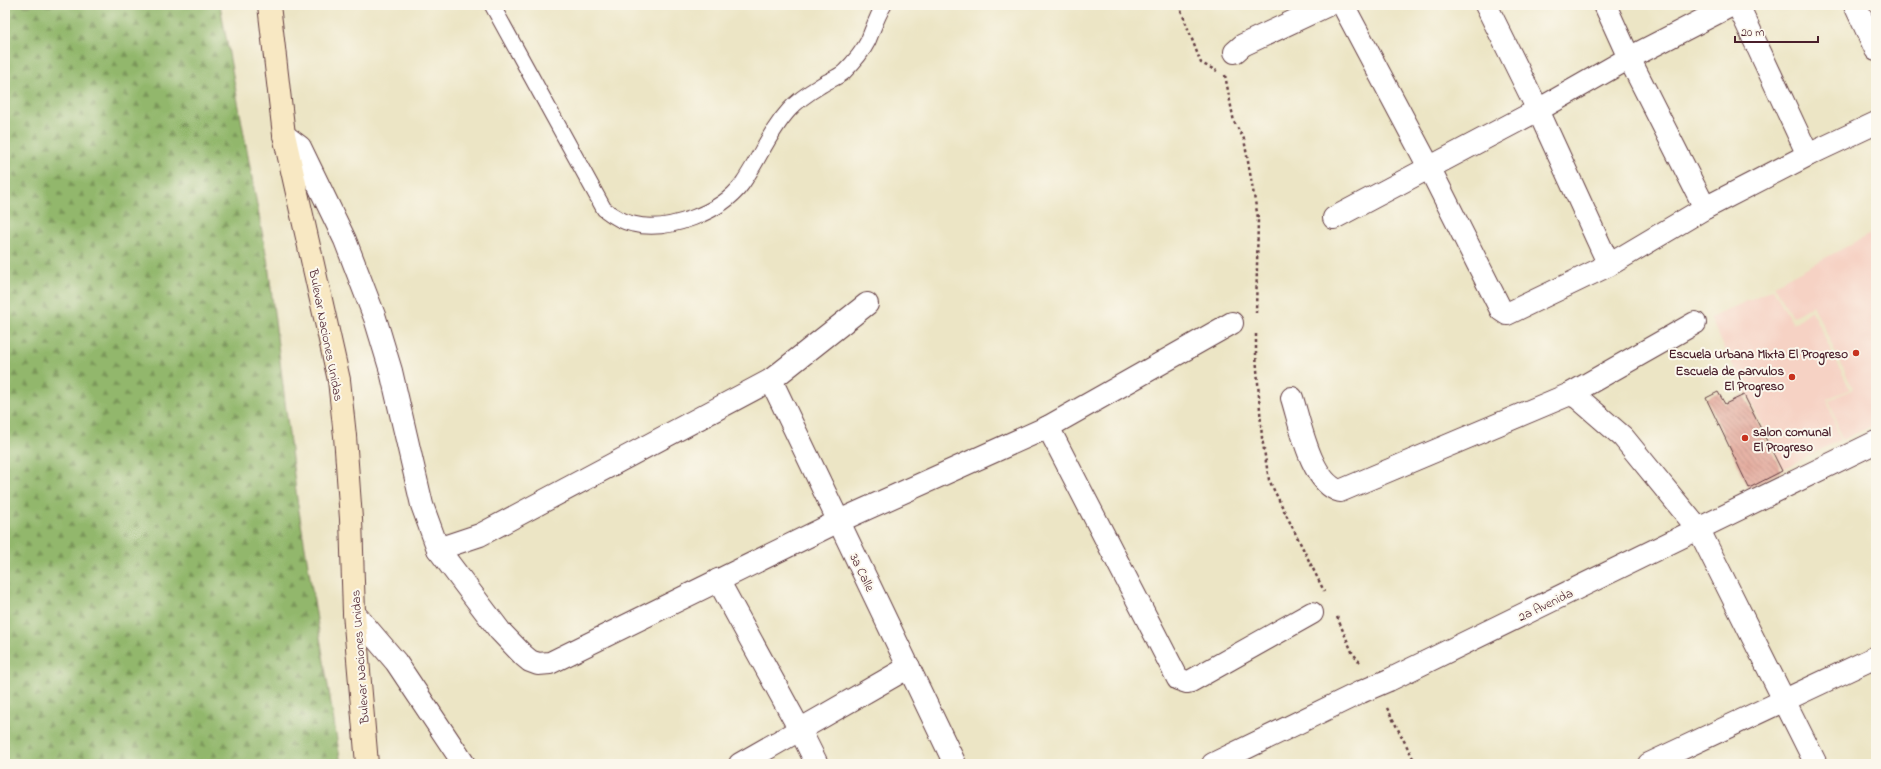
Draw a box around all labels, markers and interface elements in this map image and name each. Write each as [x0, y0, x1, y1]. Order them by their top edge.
scale bar [1735, 18, 1818, 44]
text: 20 m [1741, 24, 1764, 42]
street label: Bulevar Naciones Unidas [303, 267, 348, 403]
place label: Escuela Urbana Mixta El Progreso [1669, 345, 1848, 366]
marker: Escuela Urbana Mixta El Progreso [1851, 348, 1861, 358]
place label: Escuela de parvulos El Progreso [1676, 362, 1784, 398]
marker: Escuela de parvulos El Progreso [1787, 372, 1797, 382]
place label: salon comunal El Progreso [1753, 423, 1831, 459]
marker: salon comunal El Progreso [1740, 433, 1750, 443]
street label: 3a Calle [844, 551, 879, 595]
street label: 2a Avenida [1515, 584, 1576, 627]
street label: Bulevar Naciones Unidas [346, 589, 375, 725]

